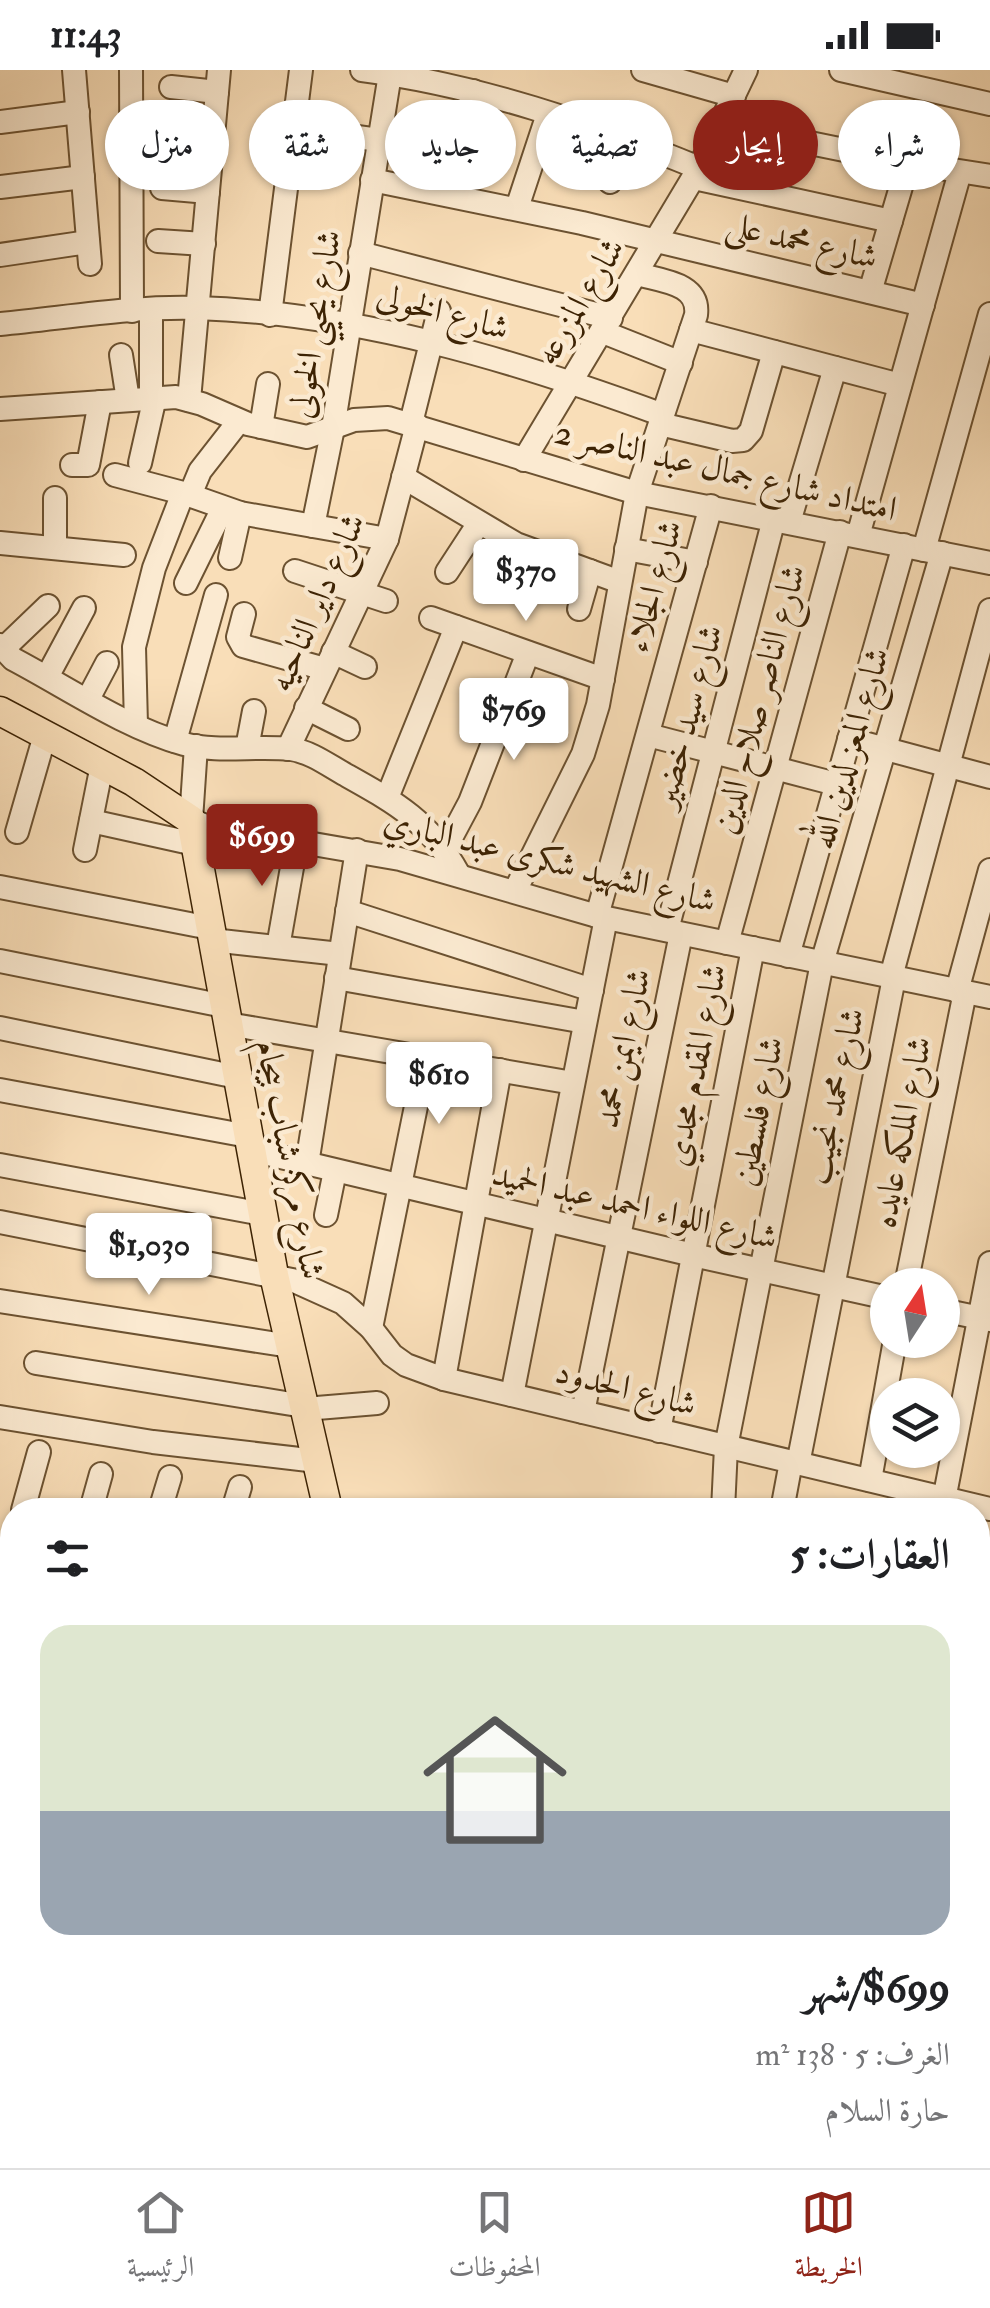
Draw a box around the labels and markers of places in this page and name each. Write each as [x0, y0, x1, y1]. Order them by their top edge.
pin: $370 [467, 539, 585, 624]
pin: $769 [455, 678, 573, 763]
pin: $699 [203, 804, 321, 889]
pin: $610 [380, 1042, 498, 1127]
pin: $1,030 [68, 1213, 230, 1298]

